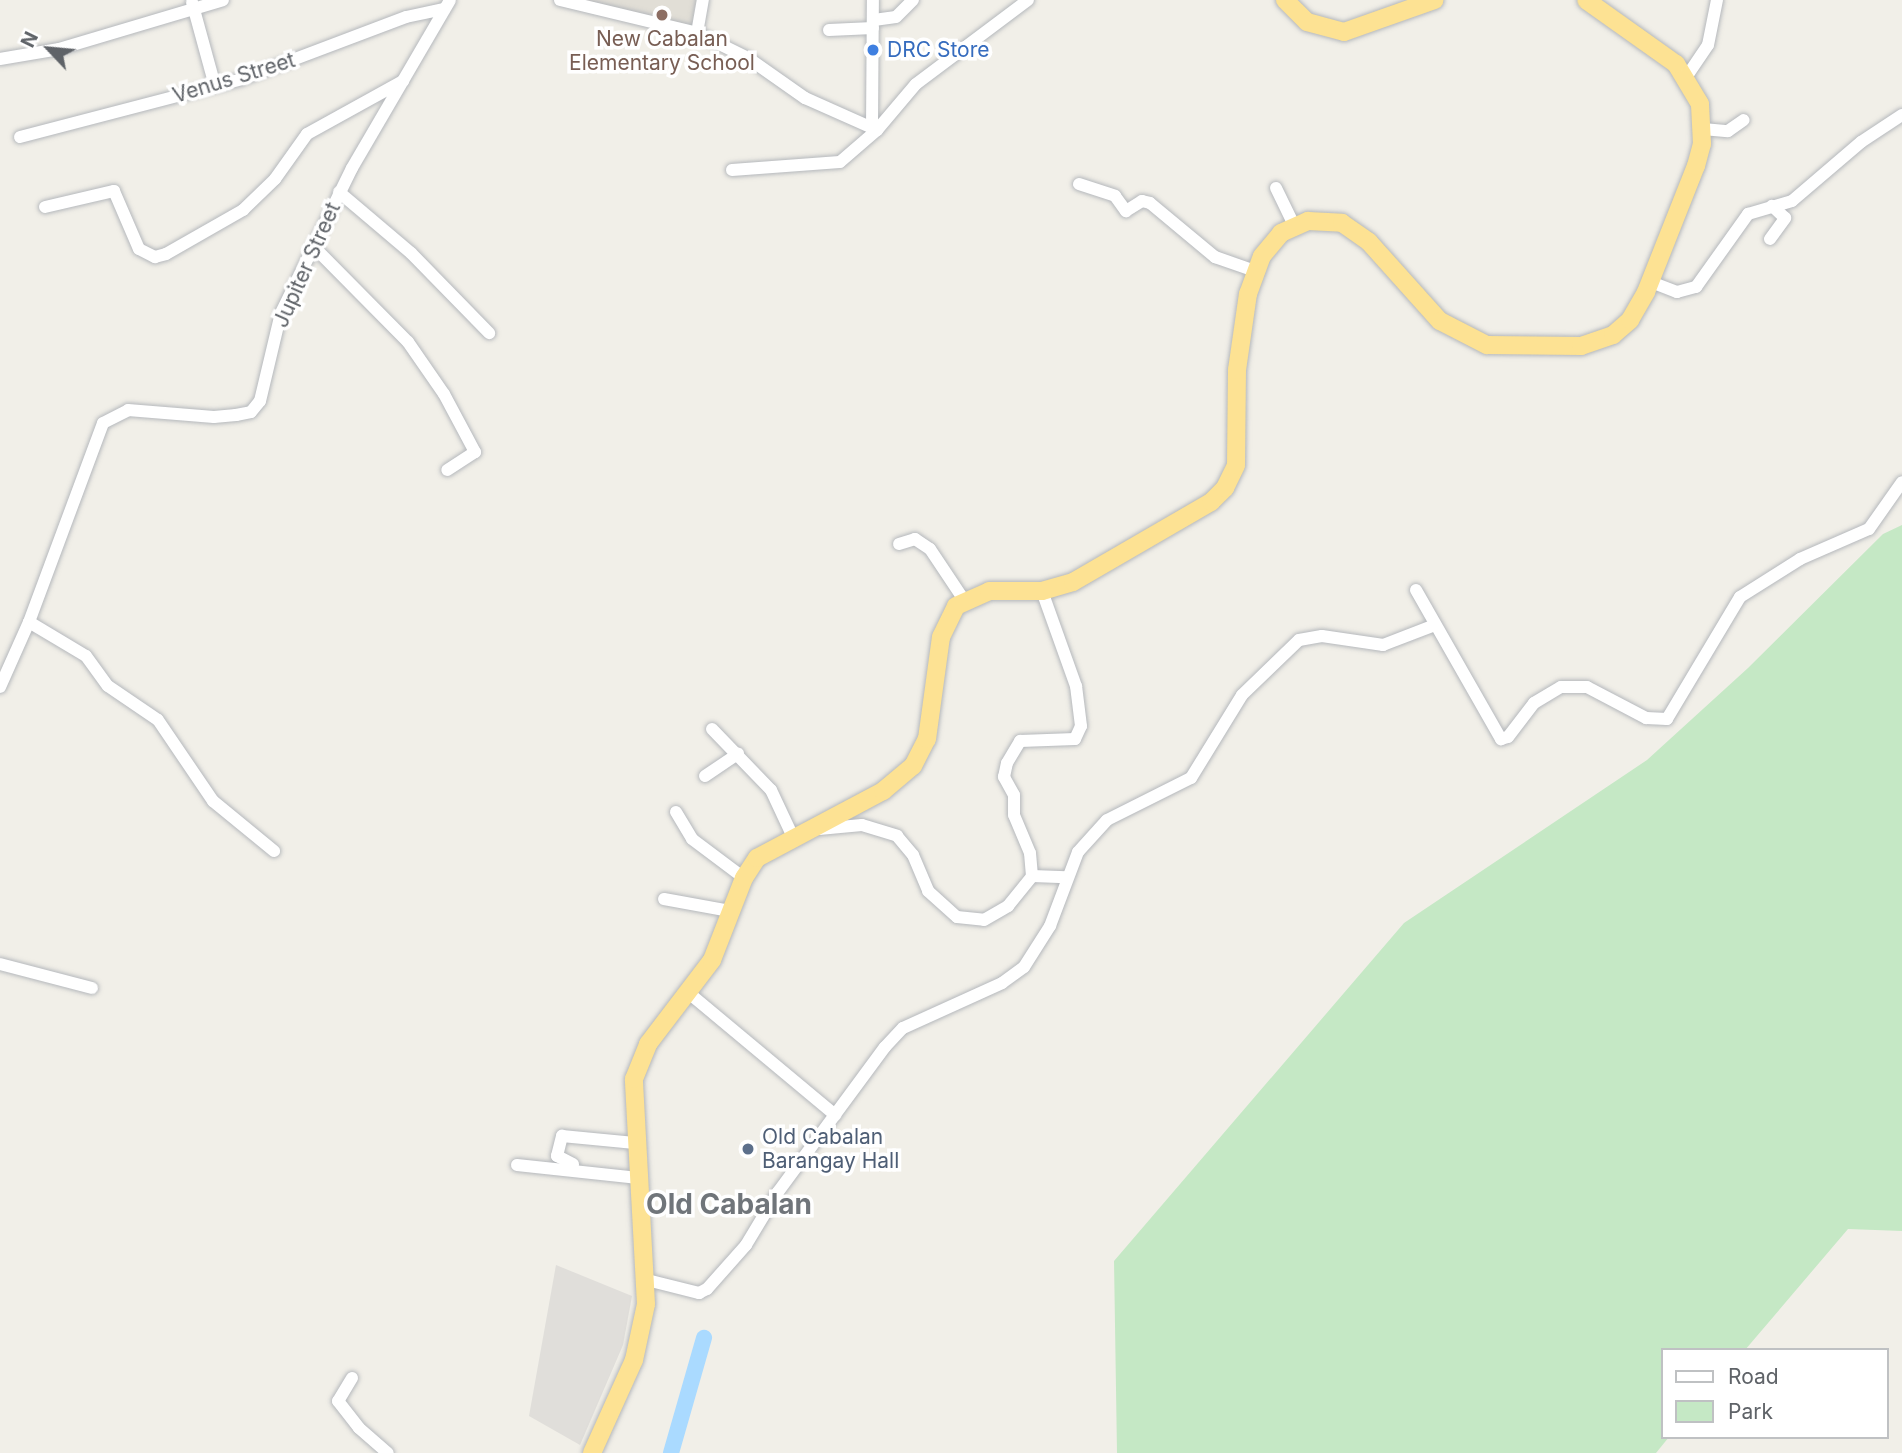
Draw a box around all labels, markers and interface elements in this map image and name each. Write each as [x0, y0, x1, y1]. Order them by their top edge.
marker: New Cabalan Elementary School [654, 7, 670, 23]
north arrow [14, 14, 84, 84]
place label: New Cabalan Elementary School [569, 26, 755, 76]
text: N [16, 28, 43, 51]
place label: DRC Store [887, 37, 989, 63]
marker: DRC Store [865, 42, 881, 58]
street label: Venus Street [170, 47, 298, 109]
street label: Jupiter Street [268, 199, 346, 331]
place label: Old Cabalan Barangay Hall [762, 1124, 899, 1174]
marker: Old Cabalan Barangay Hall [740, 1141, 756, 1157]
district label: Old Cabalan [646, 1187, 812, 1221]
legend [1660, 1348, 1888, 1439]
text: Road [1728, 1364, 1779, 1389]
text: Park [1728, 1399, 1773, 1424]

